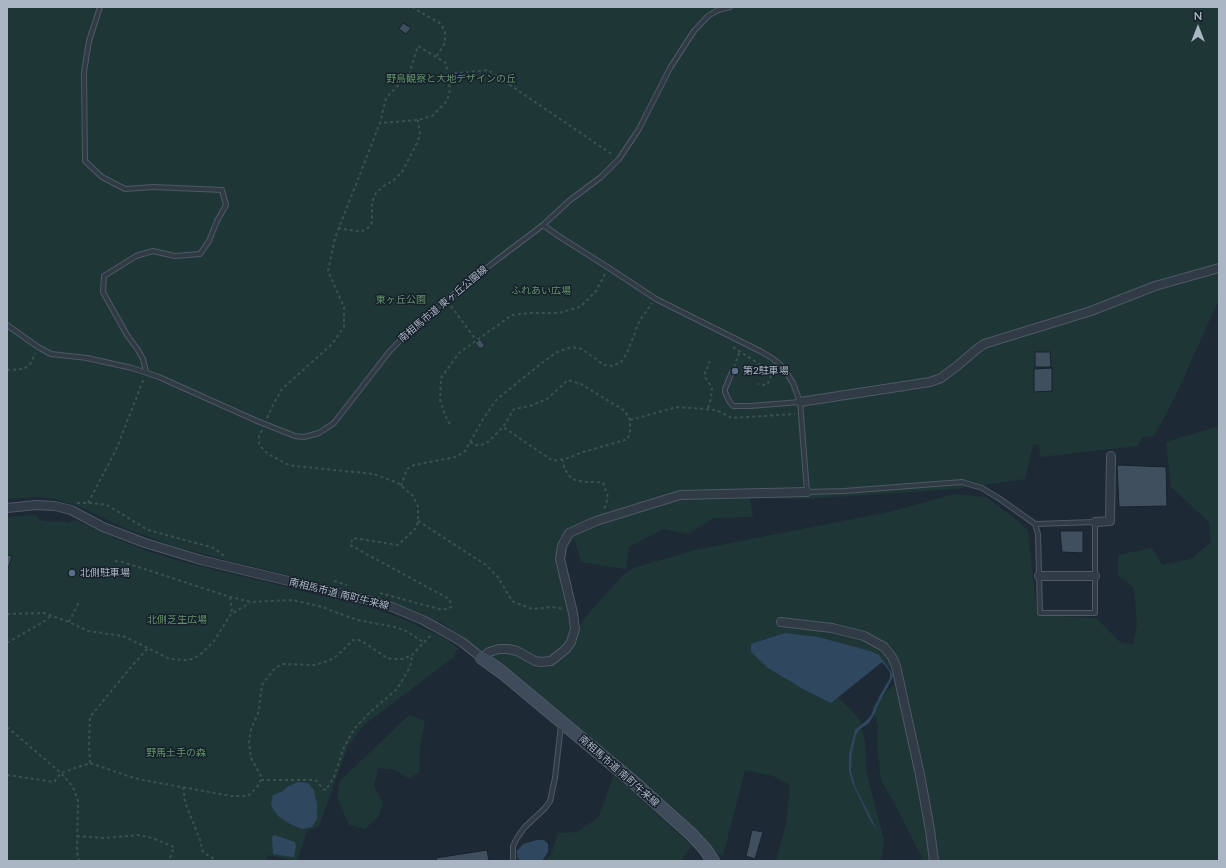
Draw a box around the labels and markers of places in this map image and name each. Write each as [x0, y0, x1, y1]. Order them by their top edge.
place label: 第2駐車場 [743, 365, 789, 377]
marker: 第2駐車場 [730, 366, 740, 376]
place label: 北側駐車場 [80, 567, 130, 579]
marker: 北側駐車場 [67, 568, 77, 578]

